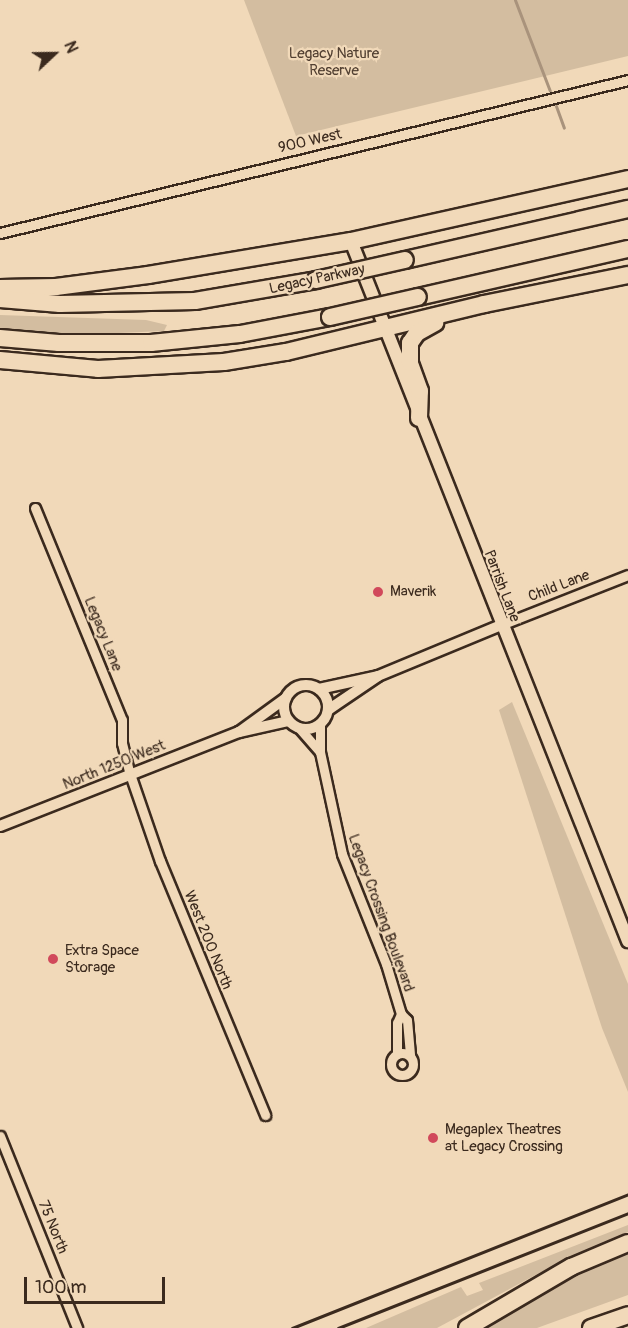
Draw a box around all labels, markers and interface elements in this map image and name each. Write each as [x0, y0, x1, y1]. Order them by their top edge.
north arrow [24, 24, 84, 84]
text: N [59, 38, 82, 56]
park label: Legacy Nature Reserve [289, 44, 379, 79]
street label: 900 West [277, 125, 343, 157]
street label: Legacy Parkway [267, 260, 367, 298]
street label: Parrish Lane [480, 547, 524, 625]
street label: Child Lane [526, 566, 592, 606]
place label: Maverik [390, 583, 436, 601]
marker: Maverik [371, 585, 385, 599]
street label: Legacy Lane [80, 594, 126, 674]
street label: North 1250 West [60, 736, 168, 794]
street label: Legacy Crossing Boulevard [344, 832, 418, 994]
street label: West 200 North [180, 888, 236, 992]
place label: Extra Space Storage [65, 941, 139, 976]
marker: Extra Space Storage [46, 952, 60, 966]
place label: Megaplex Theatres at Legacy Crossing [445, 1120, 563, 1155]
marker: Megaplex Theatres at Legacy Crossing [426, 1131, 440, 1145]
street label: 75 North [34, 1198, 72, 1256]
scale bar [27, 1265, 168, 1303]
text: 100 m [35, 1276, 87, 1299]

